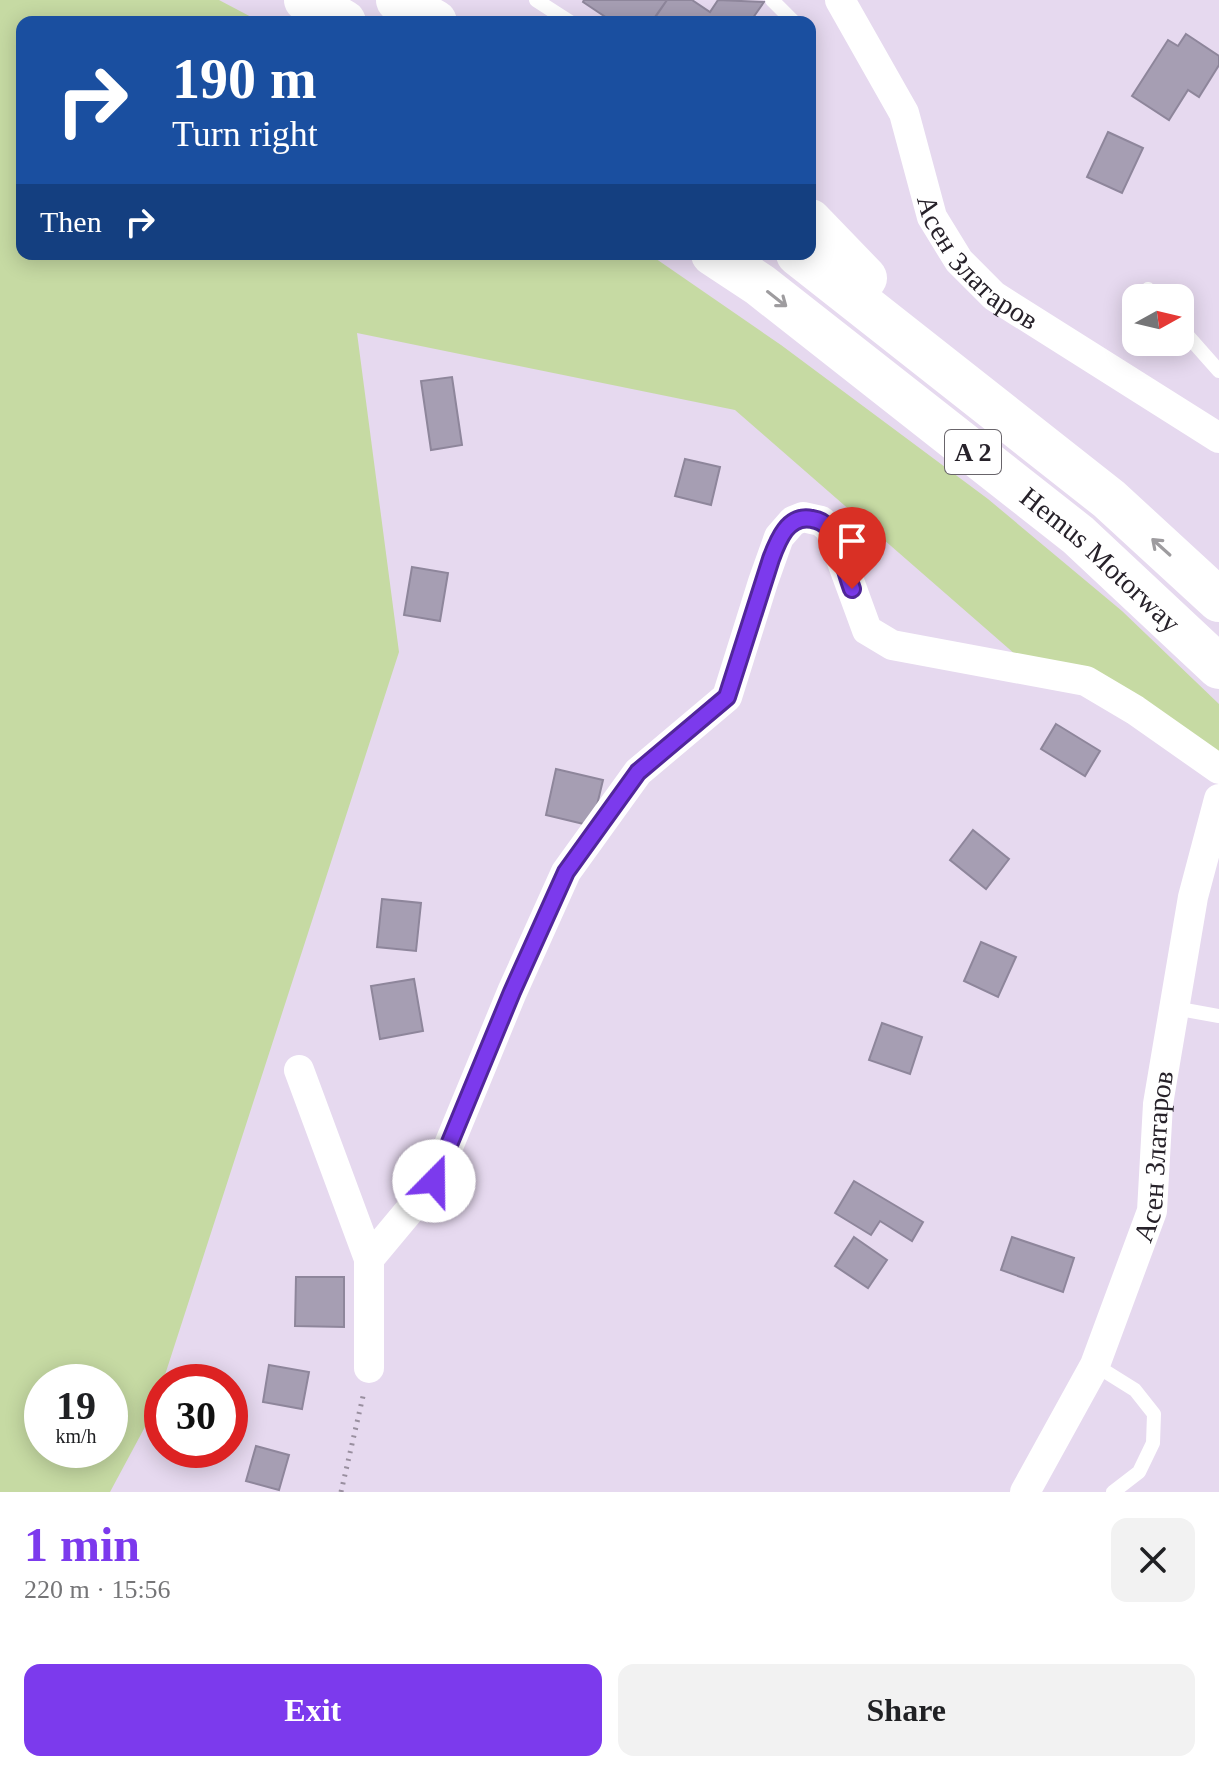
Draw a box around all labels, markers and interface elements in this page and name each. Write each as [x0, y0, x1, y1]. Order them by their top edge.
icon: right [40, 48, 144, 152]
text: 190 m [172, 48, 317, 110]
text: Turn right [172, 114, 318, 154]
street label: Асен Златаров [911, 192, 1044, 336]
icon: right [118, 200, 162, 244]
text: Then [40, 205, 102, 238]
north arrow [1122, 284, 1194, 356]
map controls [1122, 284, 1194, 356]
one-way arrow [766, 290, 787, 307]
road number: A 2 [945, 430, 1001, 474]
street label: Hemus Motorway [1015, 481, 1187, 638]
pin [818, 507, 886, 589]
icon: arrive [830, 519, 874, 563]
one-way arrow [1152, 539, 1172, 557]
street label: Асен Златаров [1127, 1068, 1179, 1246]
position arrow [392, 1139, 476, 1223]
speed limit sign: 30 [144, 1364, 248, 1468]
text: 19 [56, 1383, 96, 1428]
text: km/h [55, 1425, 97, 1447]
text: 1 min [24, 1518, 140, 1571]
button: close [1111, 1518, 1195, 1602]
text: 220 m · 15:56 [24, 1575, 171, 1604]
button: Exit [24, 1664, 602, 1756]
button: Share [618, 1664, 1195, 1756]

